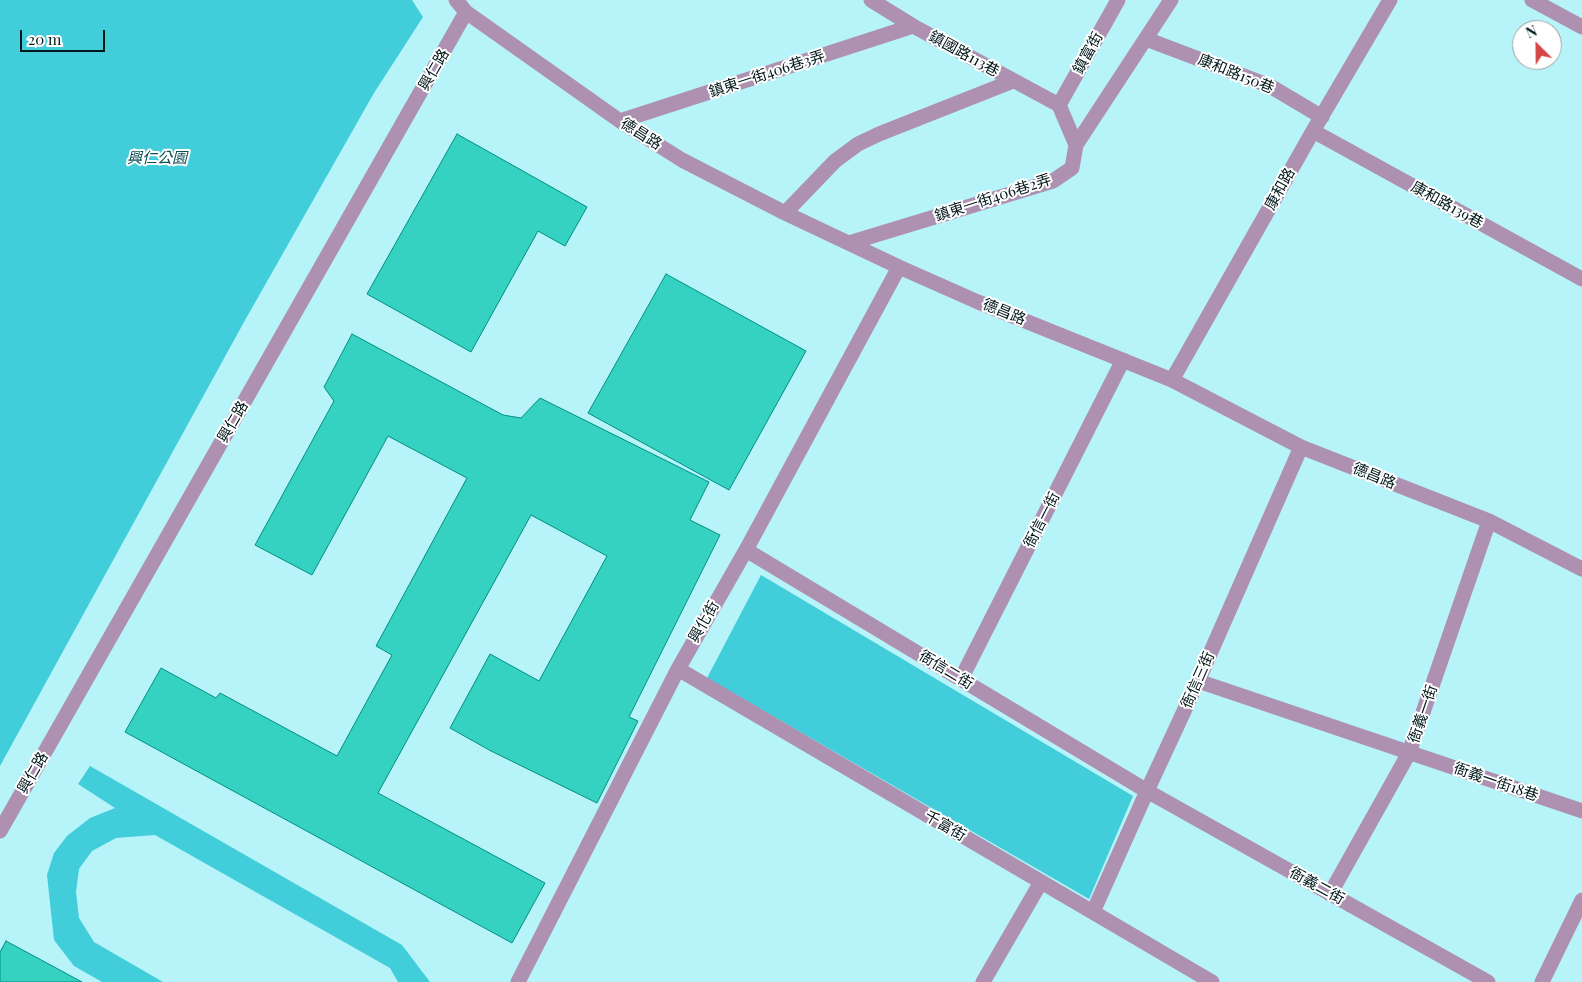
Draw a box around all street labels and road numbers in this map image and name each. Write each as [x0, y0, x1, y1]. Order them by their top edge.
street label: 鎮國路113巷 [926, 27, 1002, 81]
street label: 鎮富街 [1069, 29, 1107, 77]
street label: 興仁路 [415, 46, 453, 94]
street label: 鎮東一街406巷3弄 [707, 47, 827, 101]
street label: 康和路150巷 [1195, 51, 1277, 97]
street label: 德昌路 [617, 114, 665, 154]
street label: 康和路 [1261, 165, 1299, 213]
street label: 鎮東一街406巷2弄 [933, 171, 1053, 225]
street label: 康和路139巷 [1408, 178, 1486, 232]
street label: 德昌路 [980, 295, 1028, 329]
street label: 興仁路 [214, 398, 252, 446]
street label: 德昌路 [1350, 459, 1398, 493]
street label: 衙信一街 [1020, 489, 1064, 551]
street label: 興化街 [685, 598, 723, 646]
street label: 衙信二街 [916, 647, 976, 693]
street label: 衙信三街 [1178, 649, 1218, 711]
street label: 衙義一街 [1405, 683, 1441, 745]
street label: 興仁路 [14, 749, 52, 797]
street label: 衙義一街18巷 [1451, 759, 1541, 805]
street label: 千富街 [921, 807, 969, 845]
street label: 衙義二街 [1286, 864, 1348, 908]

